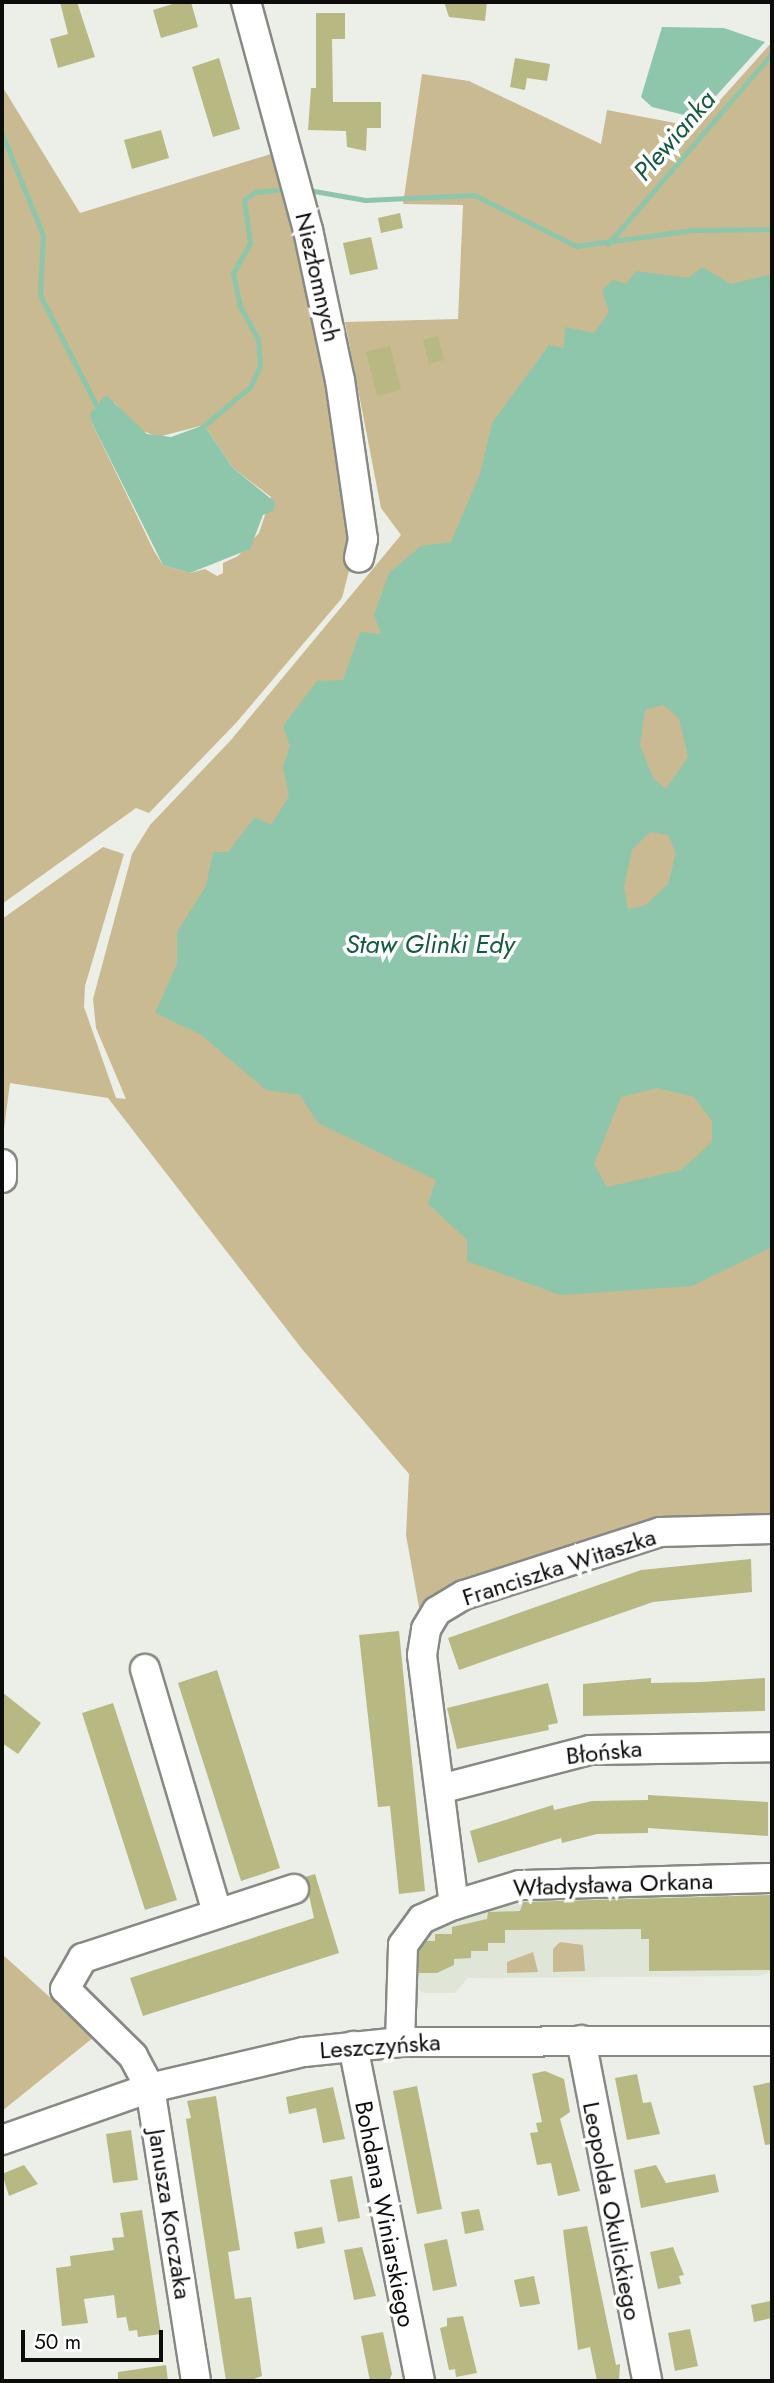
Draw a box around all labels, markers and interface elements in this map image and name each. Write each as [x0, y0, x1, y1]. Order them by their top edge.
water label: Plewianka [627, 85, 723, 187]
street label: Niezłomnych [289, 209, 347, 345]
water label: Staw Glinki Edy [345, 929, 515, 961]
street label: Franciszka Witaszka [459, 1522, 659, 1612]
street label: Błońska [565, 1734, 643, 1770]
street label: Władysława Orkana [512, 1866, 714, 1902]
street label: Leszczyńska [318, 2027, 442, 2065]
street label: Bohdana Winiarskiego [349, 2098, 421, 2330]
street label: Leopolda Okulickiego [577, 2099, 647, 2323]
street label: Janusza Korczaka [142, 2127, 198, 2301]
scale bar [24, 2316, 166, 2360]
text: 50 m [34, 2327, 81, 2357]

